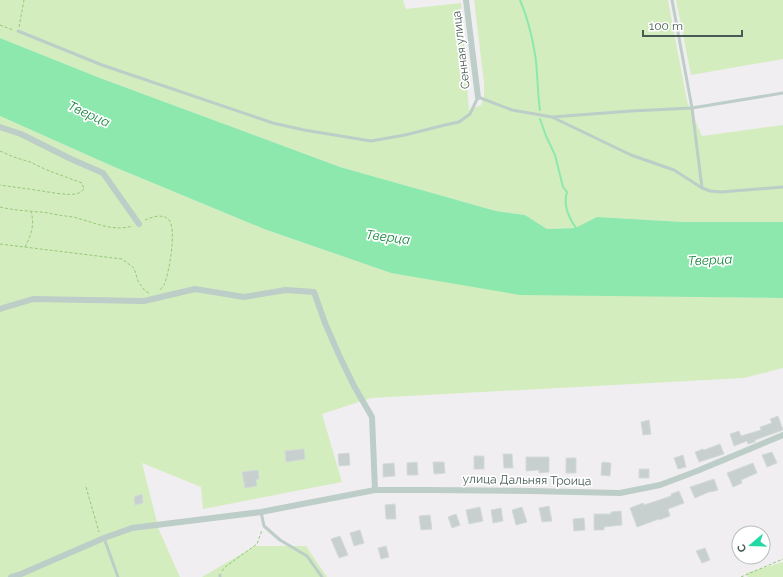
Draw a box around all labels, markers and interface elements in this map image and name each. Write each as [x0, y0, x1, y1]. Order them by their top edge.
street label: Сенная улица [449, 10, 473, 90]
scale bar [643, 12, 742, 38]
text: 100 m [649, 19, 683, 33]
water label: Тверца [66, 98, 113, 130]
water label: Тверца [365, 227, 411, 247]
water label: Тверца [687, 251, 733, 269]
street label: улица Дальняя Троица [463, 472, 591, 488]
north arrow [731, 525, 771, 565]
text: С [734, 542, 749, 554]

